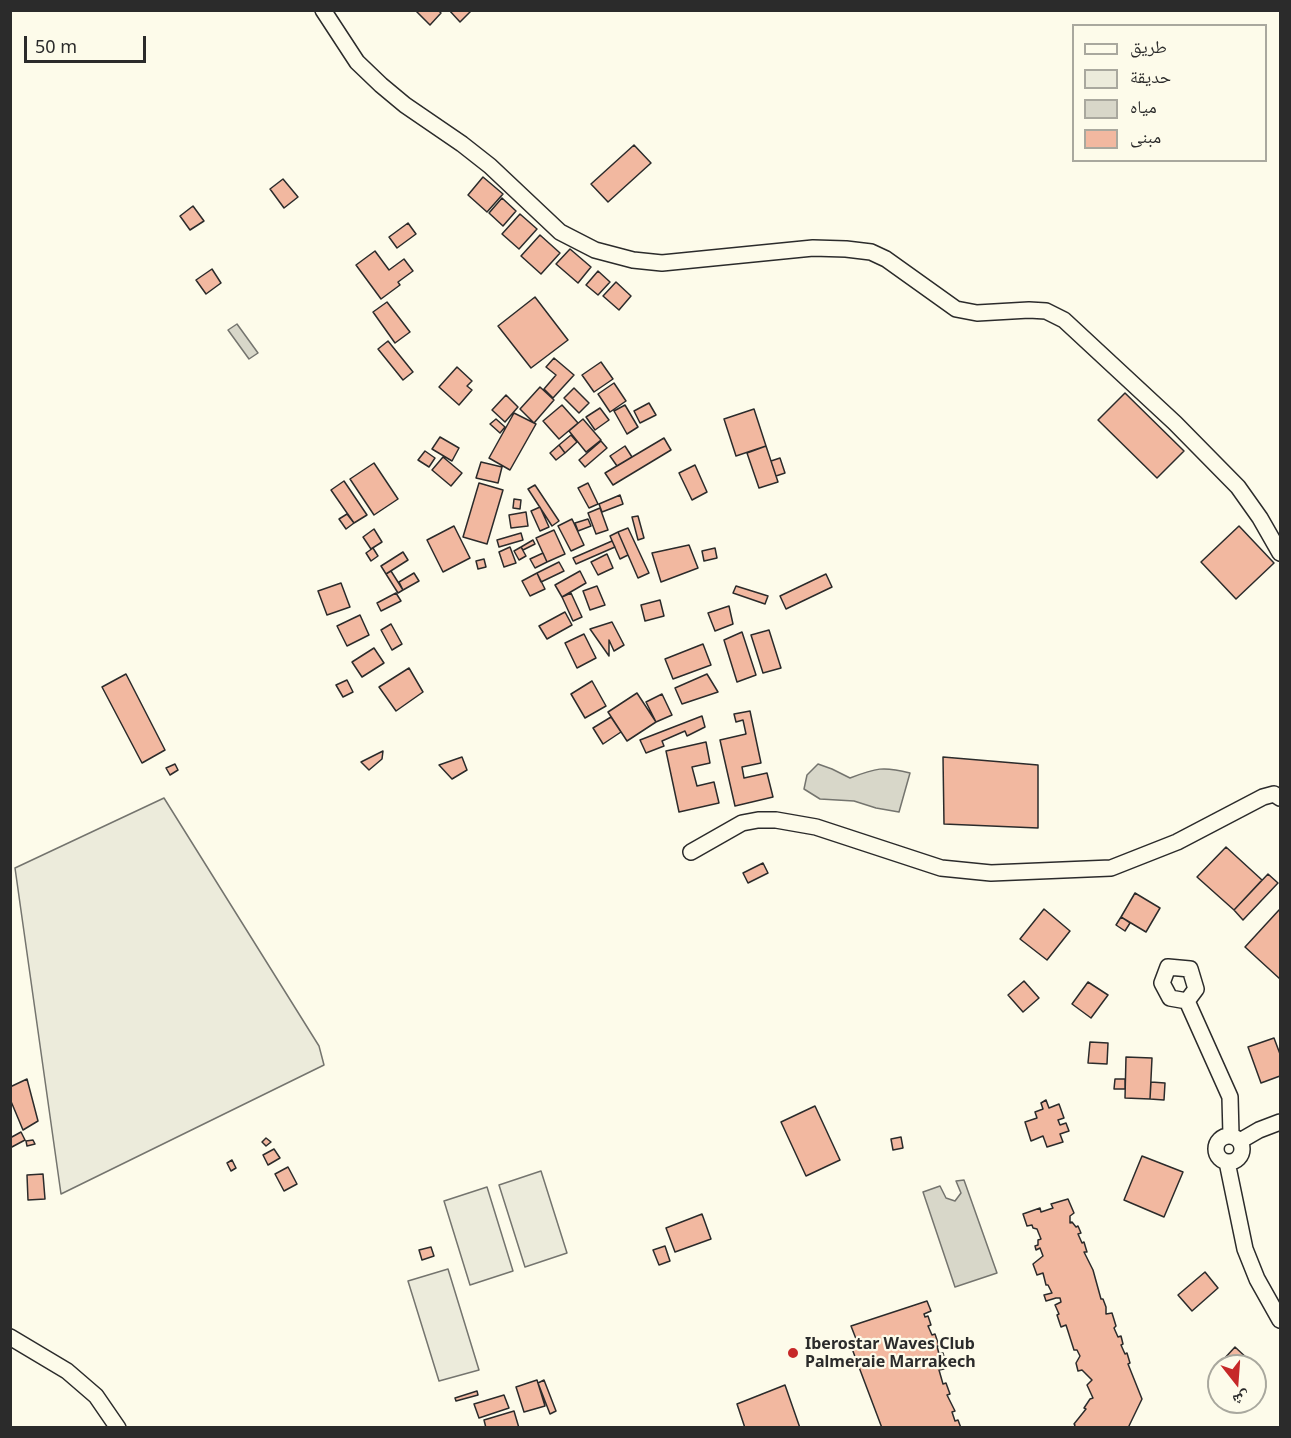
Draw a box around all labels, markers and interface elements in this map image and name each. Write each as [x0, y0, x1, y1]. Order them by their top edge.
scale bar [27, 24, 148, 62]
legend [1072, 24, 1267, 162]
text: 50 m [35, 34, 77, 58]
text: طريق [1130, 34, 1167, 58]
text: حديقة [1130, 64, 1171, 88]
text: مياه [1130, 94, 1157, 118]
text: مبنى [1130, 124, 1161, 148]
place label: Iberostar Waves Club Palmeraie Marrakech [805, 1334, 976, 1372]
marker: Iberostar Waves Club Palmeraie Marrakech [786, 1346, 800, 1360]
north arrow [1207, 1354, 1267, 1414]
text: ش [1230, 1386, 1253, 1412]

